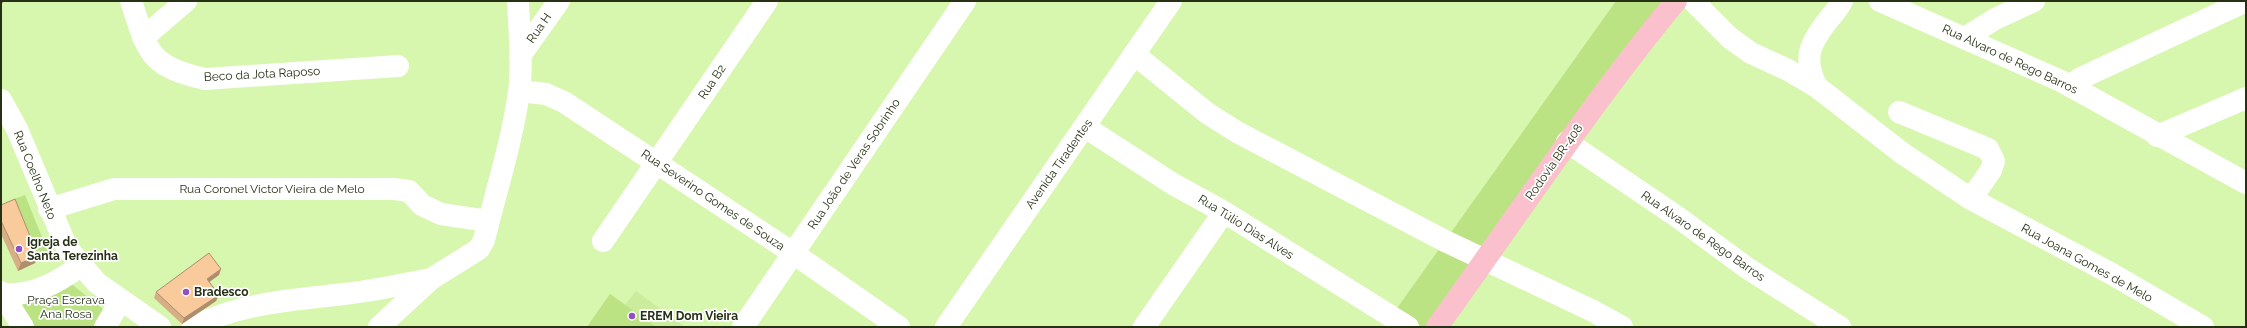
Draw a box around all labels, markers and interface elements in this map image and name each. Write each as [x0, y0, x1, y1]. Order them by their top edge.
street label: Rua H [524, 10, 554, 46]
street label: Rua Alvaro de Rego Barros [1940, 21, 2080, 97]
street label: Rua B2 [695, 62, 729, 102]
street label: Beco da Jota Raposo [203, 64, 321, 84]
street label: Rua João de Veras Sobrinho [805, 96, 903, 232]
street label: Avenida Tiradentes [1023, 116, 1095, 211]
street label: Rodovia BR-408 [1523, 121, 1585, 203]
street label: Rua Coelho Neto [11, 129, 59, 221]
street label: Rua Severino Gomes de Souza [639, 147, 787, 253]
street label: Rua Coronel Victor Vieira de Melo [179, 182, 365, 196]
street label: Rua Alvaro de Rego Barros [1638, 188, 1768, 284]
street label: Rua Túlio Dias Alves [1196, 192, 1297, 262]
street label: Rua Joana Gomes de Melo [2019, 221, 2155, 305]
place label: Igreja de Santa Terezinha [27, 235, 118, 263]
marker: Igreja de Santa Terezinha [14, 244, 24, 254]
place label: Bradesco [194, 285, 249, 299]
marker: Bradesco [181, 287, 191, 297]
park label: Praça Escrava Ana Rosa [27, 293, 105, 321]
place label: EREM Dom Vieira [640, 309, 738, 323]
marker: EREM Dom Vieira [627, 311, 637, 321]

